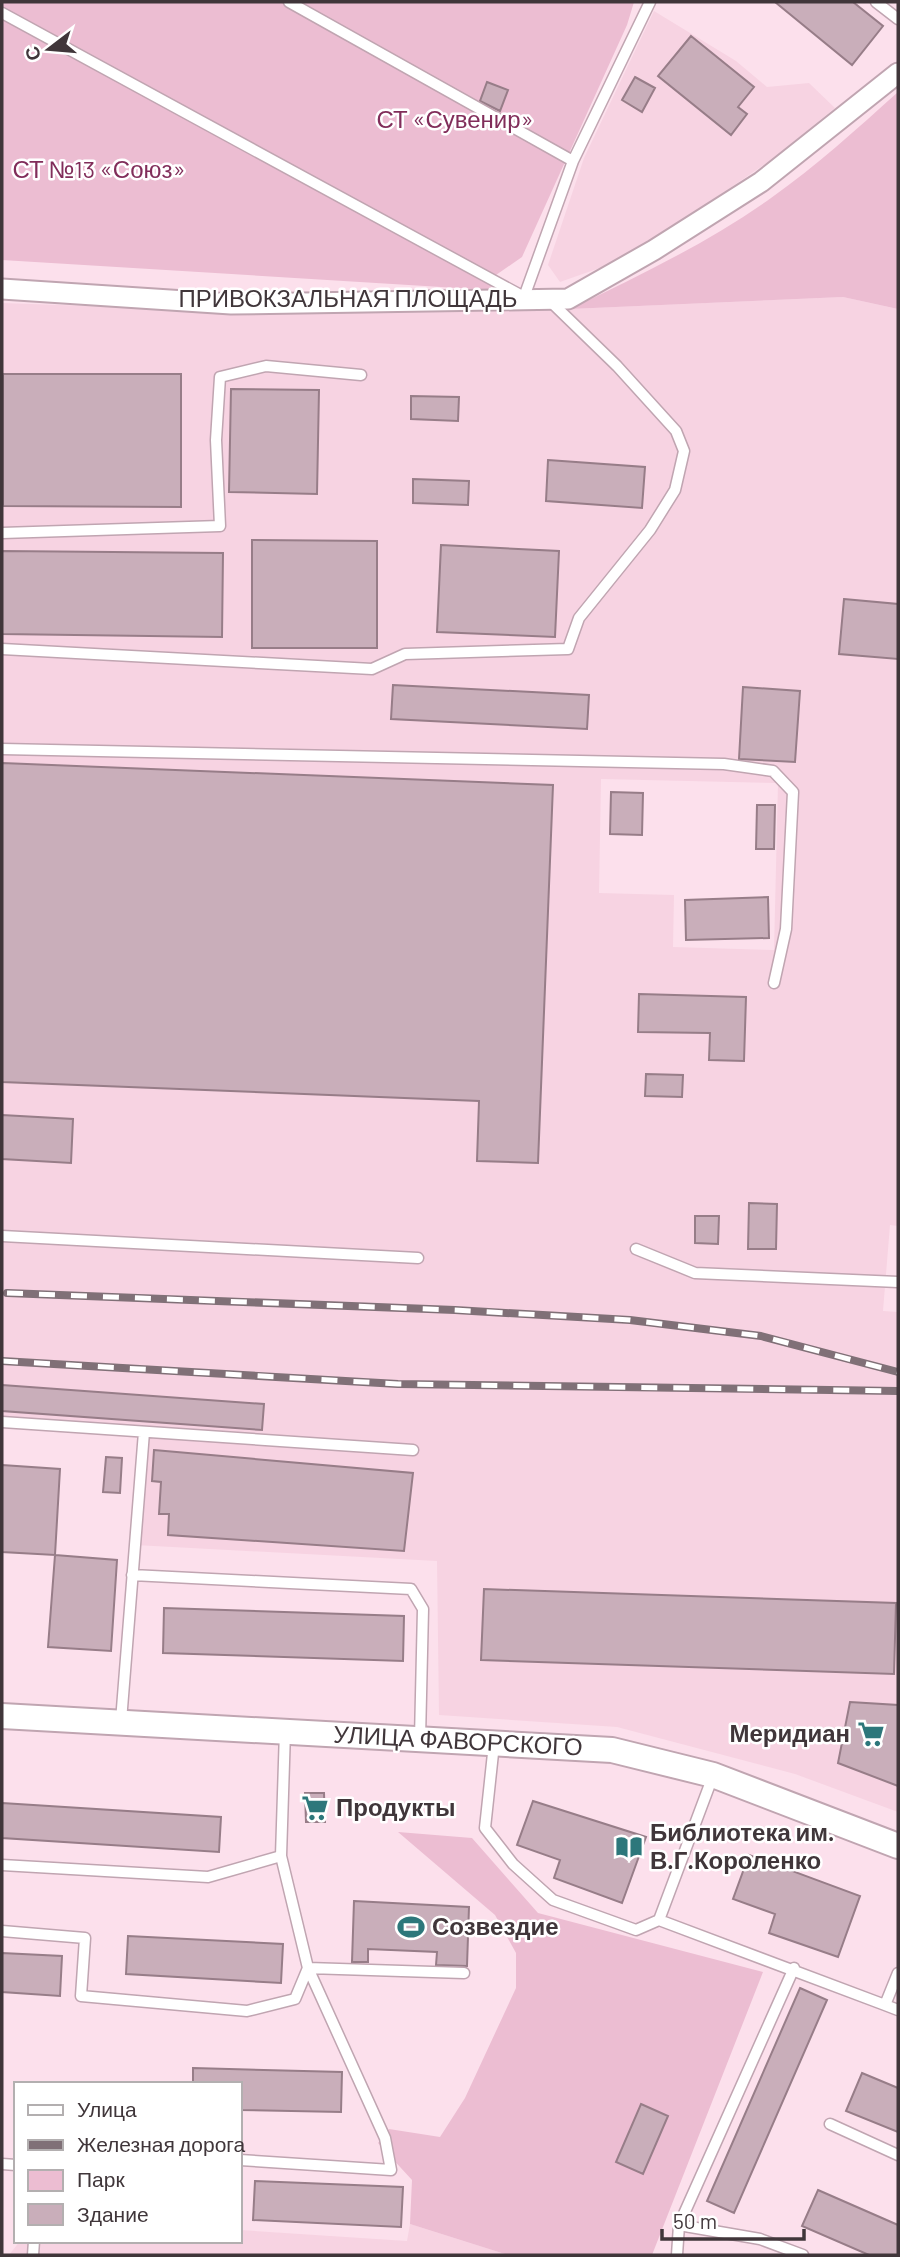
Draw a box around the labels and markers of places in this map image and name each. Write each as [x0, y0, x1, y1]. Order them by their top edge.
place label: Меридиан [729, 1718, 850, 1747]
supermarket icon: Меридиан [856, 1719, 886, 1749]
place label: Продукты [336, 1792, 455, 1821]
supermarket icon: Продукты [300, 1793, 330, 1823]
place label: Библиотека им. В.Г.Короленко [650, 1817, 835, 1874]
library icon: Библиотека им. В.Г.Короленко [614, 1832, 644, 1862]
place label: Созвездие [432, 1911, 559, 1940]
sports icon: Созвездие [396, 1912, 426, 1942]

